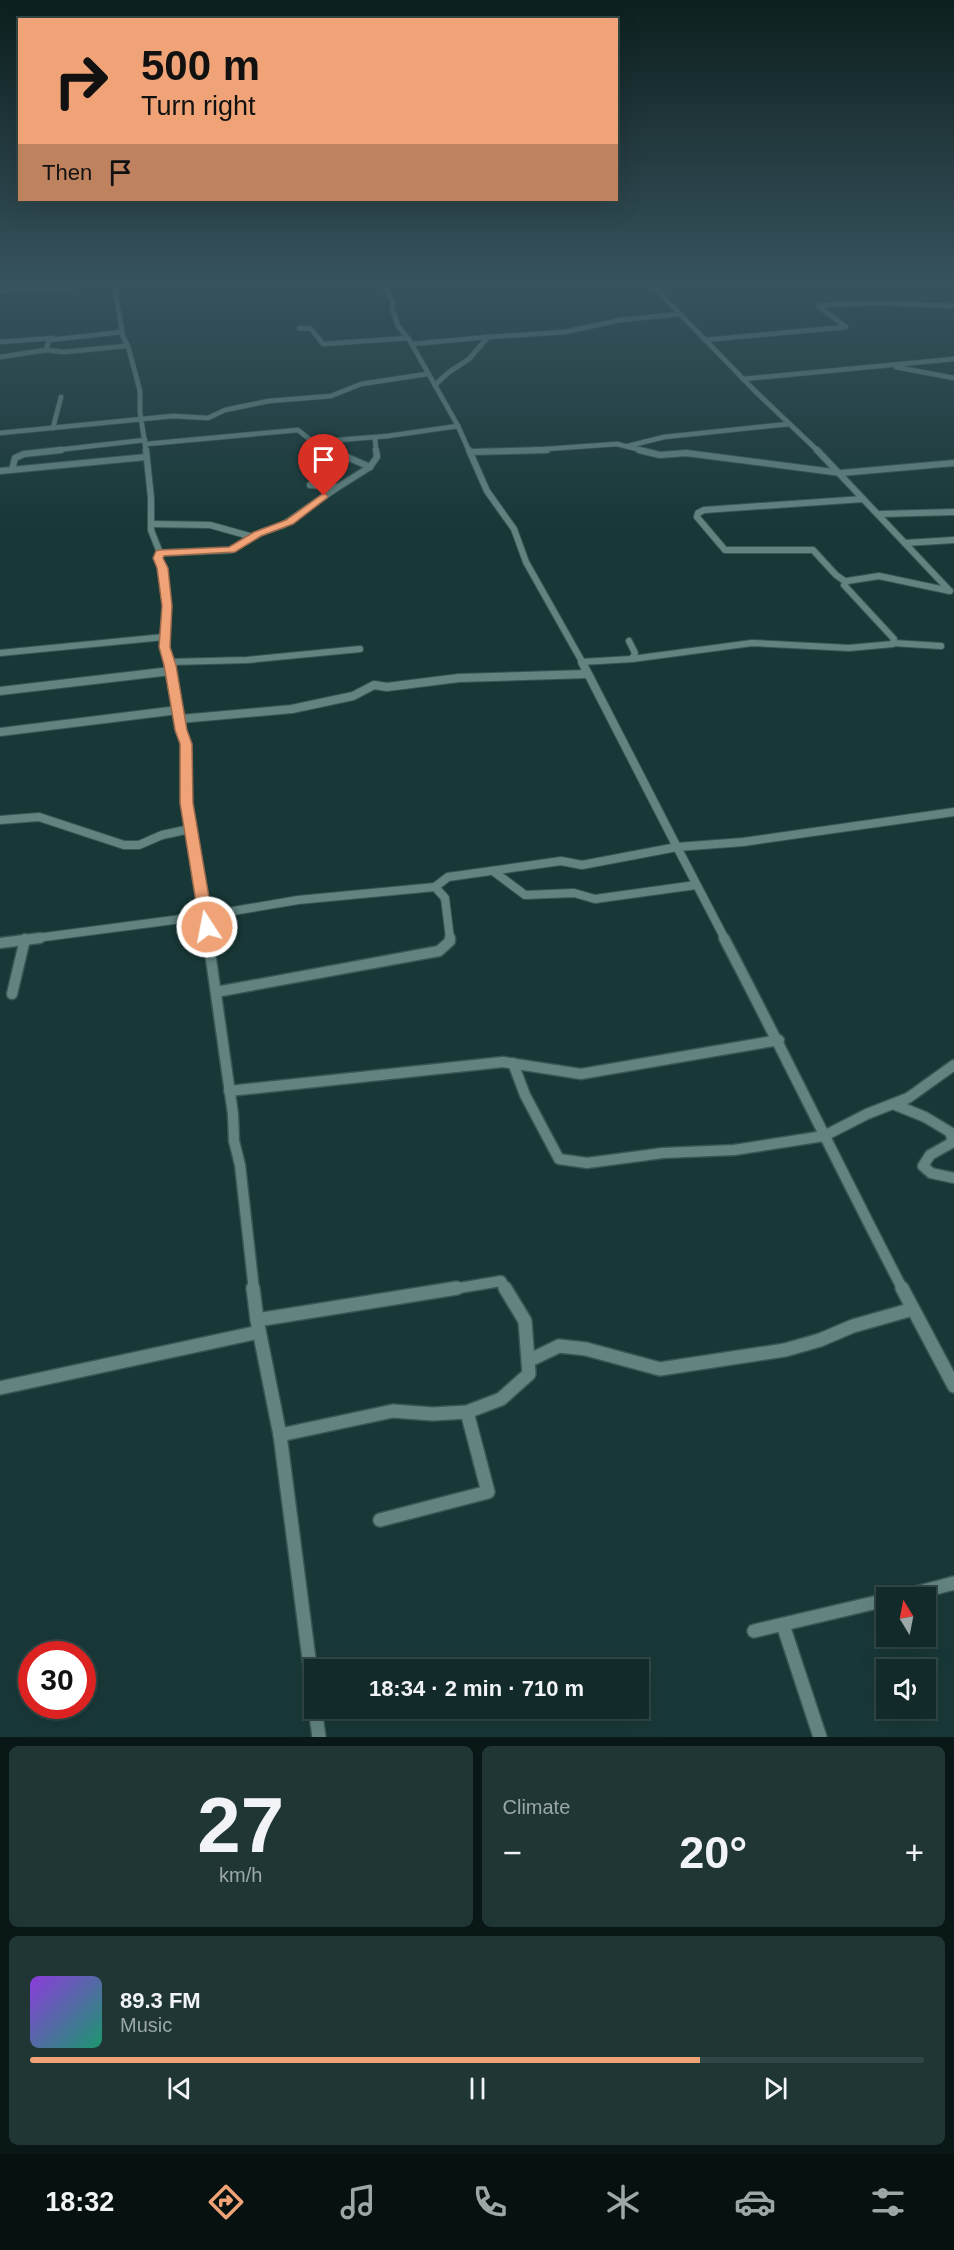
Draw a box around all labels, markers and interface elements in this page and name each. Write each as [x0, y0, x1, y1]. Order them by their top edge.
icon: right [42, 42, 120, 120]
text: 500 m [141, 42, 260, 89]
text: Turn right [141, 91, 256, 121]
icon: arrive [104, 156, 137, 189]
text: Then [42, 160, 92, 185]
pin [298, 434, 349, 496]
icon: arrive [307, 443, 340, 476]
position arrow [175, 895, 239, 959]
north arrow [876, 1587, 936, 1647]
map controls [876, 1587, 936, 1719]
speed limit sign: 30 [18, 1641, 96, 1719]
button: sound [876, 1659, 936, 1719]
text: 18:34 · 2 min · 710 m [369, 1676, 584, 1701]
text: 27 [197, 1781, 284, 1869]
text: Climate [503, 1796, 570, 1818]
text: 20° [679, 1827, 747, 1878]
text: − [503, 1834, 522, 1871]
text: + [905, 1834, 924, 1871]
text: km/h [219, 1864, 262, 1886]
text: 89.3 FM [120, 1988, 201, 2013]
text: Music [120, 2014, 172, 2036]
icon: previous [163, 2072, 196, 2105]
icon: pause [461, 2072, 494, 2105]
icon: next [759, 2072, 792, 2105]
icon: directions [205, 2181, 247, 2223]
icon: music [337, 2181, 379, 2223]
icon: phone [469, 2181, 511, 2223]
icon: climate [602, 2181, 644, 2223]
icon: car [734, 2181, 776, 2223]
icon: filters [867, 2181, 909, 2223]
text: 18:32 [45, 2187, 114, 2217]

